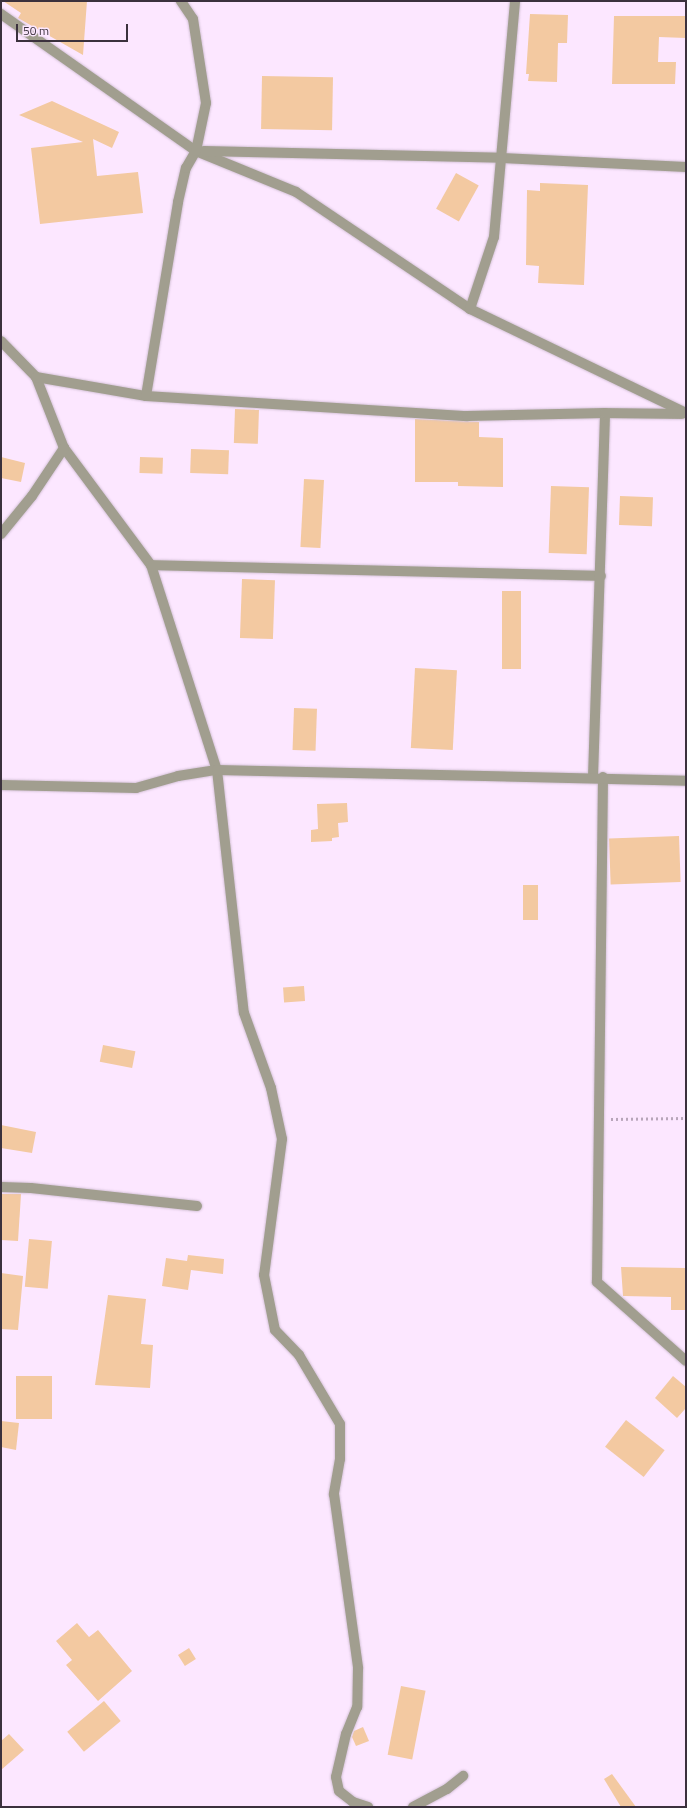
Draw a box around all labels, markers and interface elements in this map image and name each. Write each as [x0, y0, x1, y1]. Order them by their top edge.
scale bar [18, 16, 130, 42]
text: 50 m [23, 21, 49, 40]

